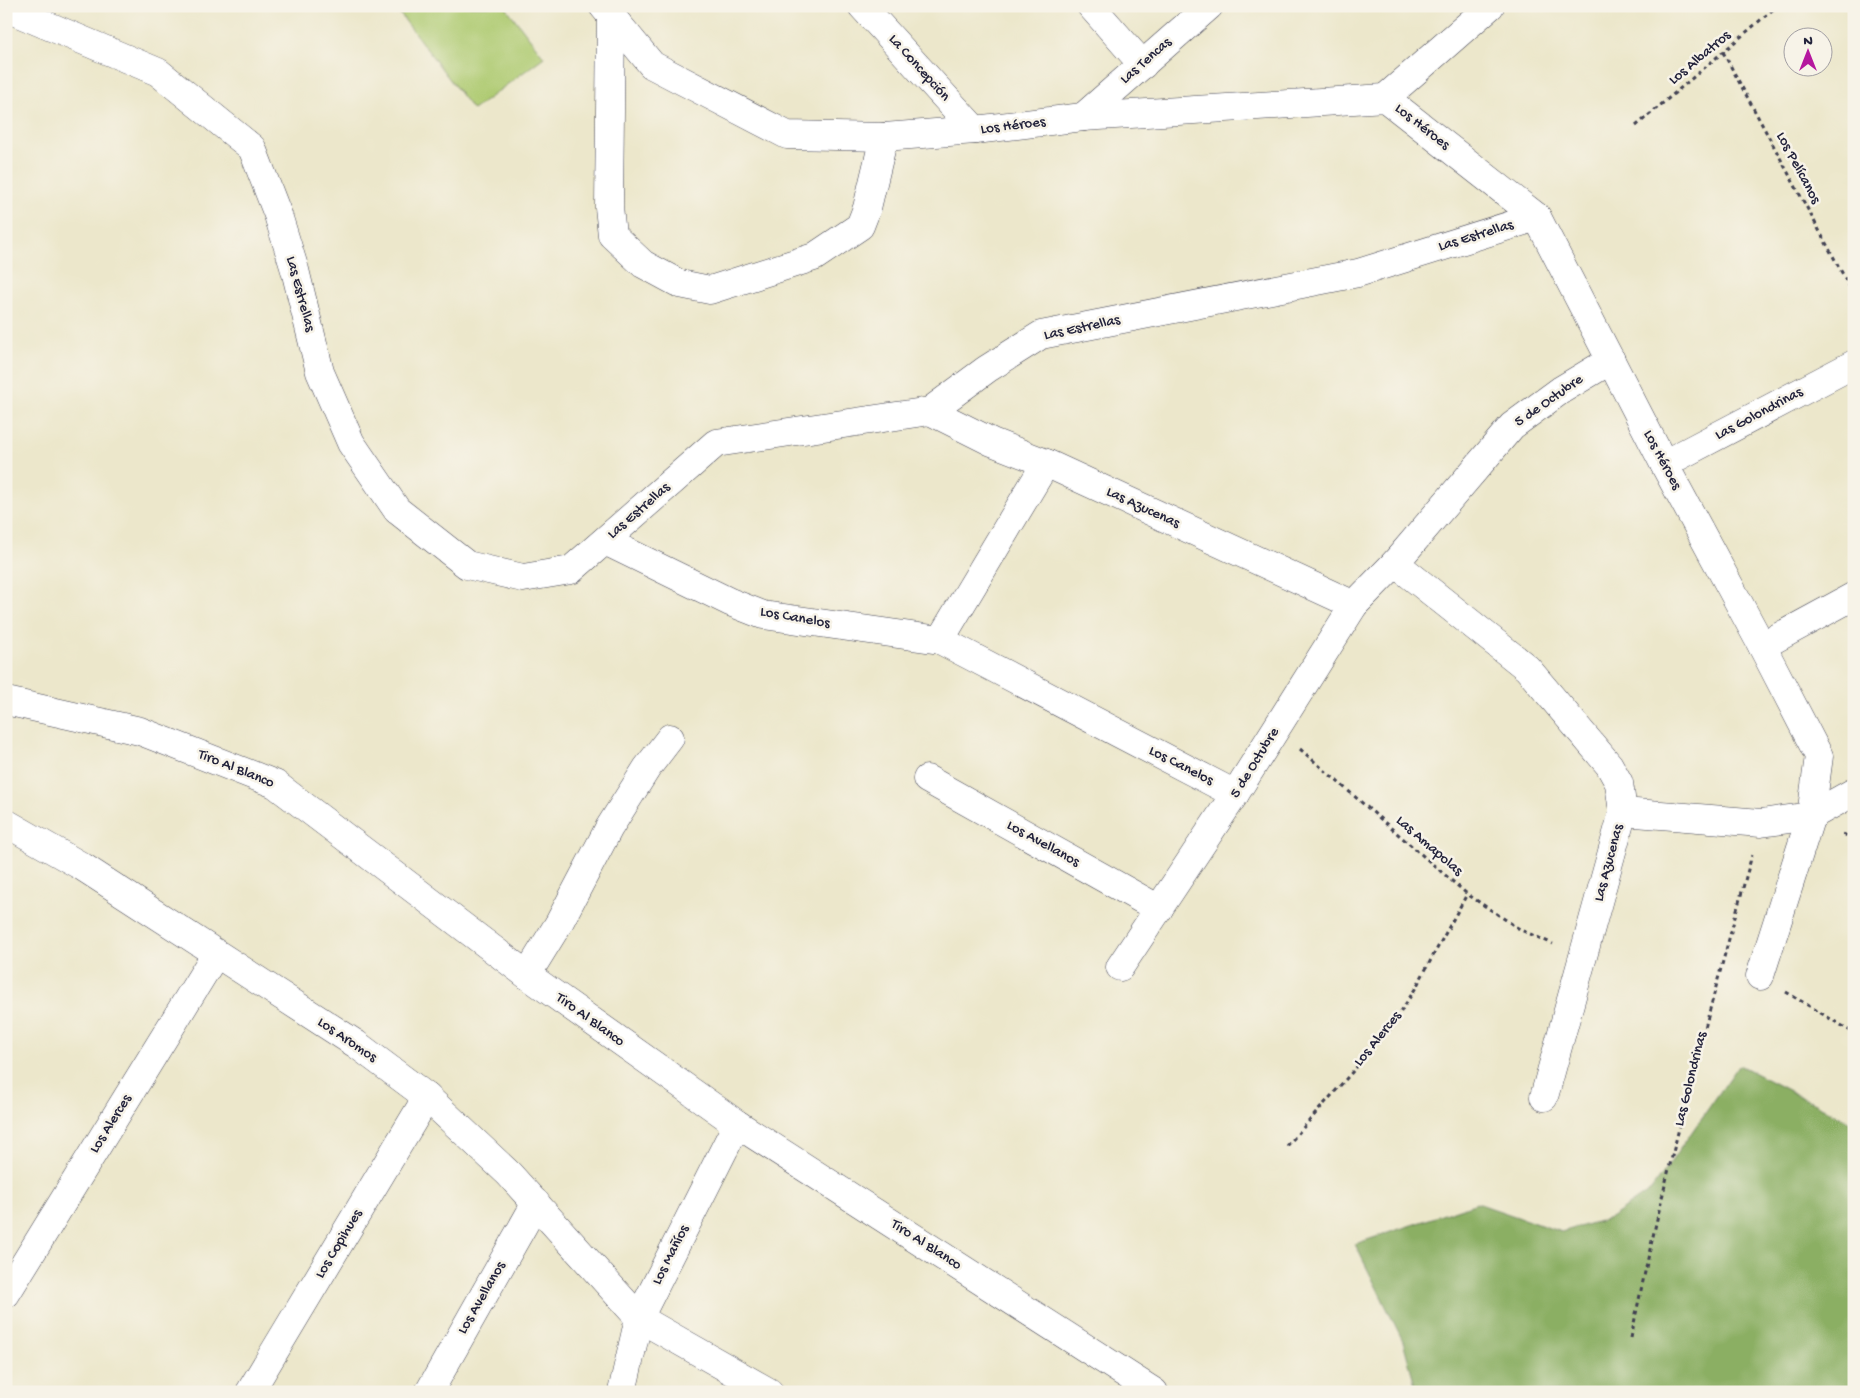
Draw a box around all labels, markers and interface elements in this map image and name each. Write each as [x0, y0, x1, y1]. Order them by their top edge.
street label: Los Albatros [1665, 27, 1735, 89]
north arrow [1782, 28, 1832, 78]
street label: La Concepción [884, 31, 954, 105]
street label: Las Tencas [1117, 33, 1176, 88]
text: N [1803, 33, 1813, 50]
street label: Los Héroes [1391, 100, 1454, 154]
street label: Los Héroes [980, 113, 1047, 139]
street label: Los Pelícanos [1772, 129, 1825, 207]
street label: Las Estrellas [1436, 216, 1516, 256]
street label: Las Estrellas [281, 254, 319, 334]
street label: Las Estrellas [1042, 311, 1122, 345]
street label: 5 de Octubre [1511, 371, 1587, 431]
street label: Las Golondrinas [1712, 383, 1806, 445]
street label: Los Héroes [1639, 427, 1685, 493]
street label: Las Estrellas [604, 479, 674, 543]
street label: Las Azucenas [1103, 483, 1183, 533]
street label: Los Canelos [759, 603, 832, 633]
street label: 5 de Octubre [1226, 724, 1284, 802]
street label: Los Canelos [1146, 742, 1217, 790]
street label: Tiro Al Blanco [194, 745, 277, 793]
street label: Las Amapolas [1392, 812, 1467, 880]
street label: Los Avellanos [1003, 817, 1083, 872]
street label: Las Azucenas [1590, 822, 1628, 904]
street label: Tiro Al Blanco [551, 988, 628, 1051]
street label: Los Alerces [1350, 1007, 1406, 1070]
street label: Los Aromos [314, 1013, 381, 1067]
street label: Las Golondrinas [1671, 1029, 1712, 1128]
street label: Los Alerces [86, 1091, 136, 1157]
street label: Los Copihues [311, 1206, 367, 1282]
street label: Tiro Al Blanco [886, 1215, 965, 1275]
street label: Los Mañíos [648, 1222, 694, 1288]
street label: Los Avellanos [454, 1258, 510, 1338]

